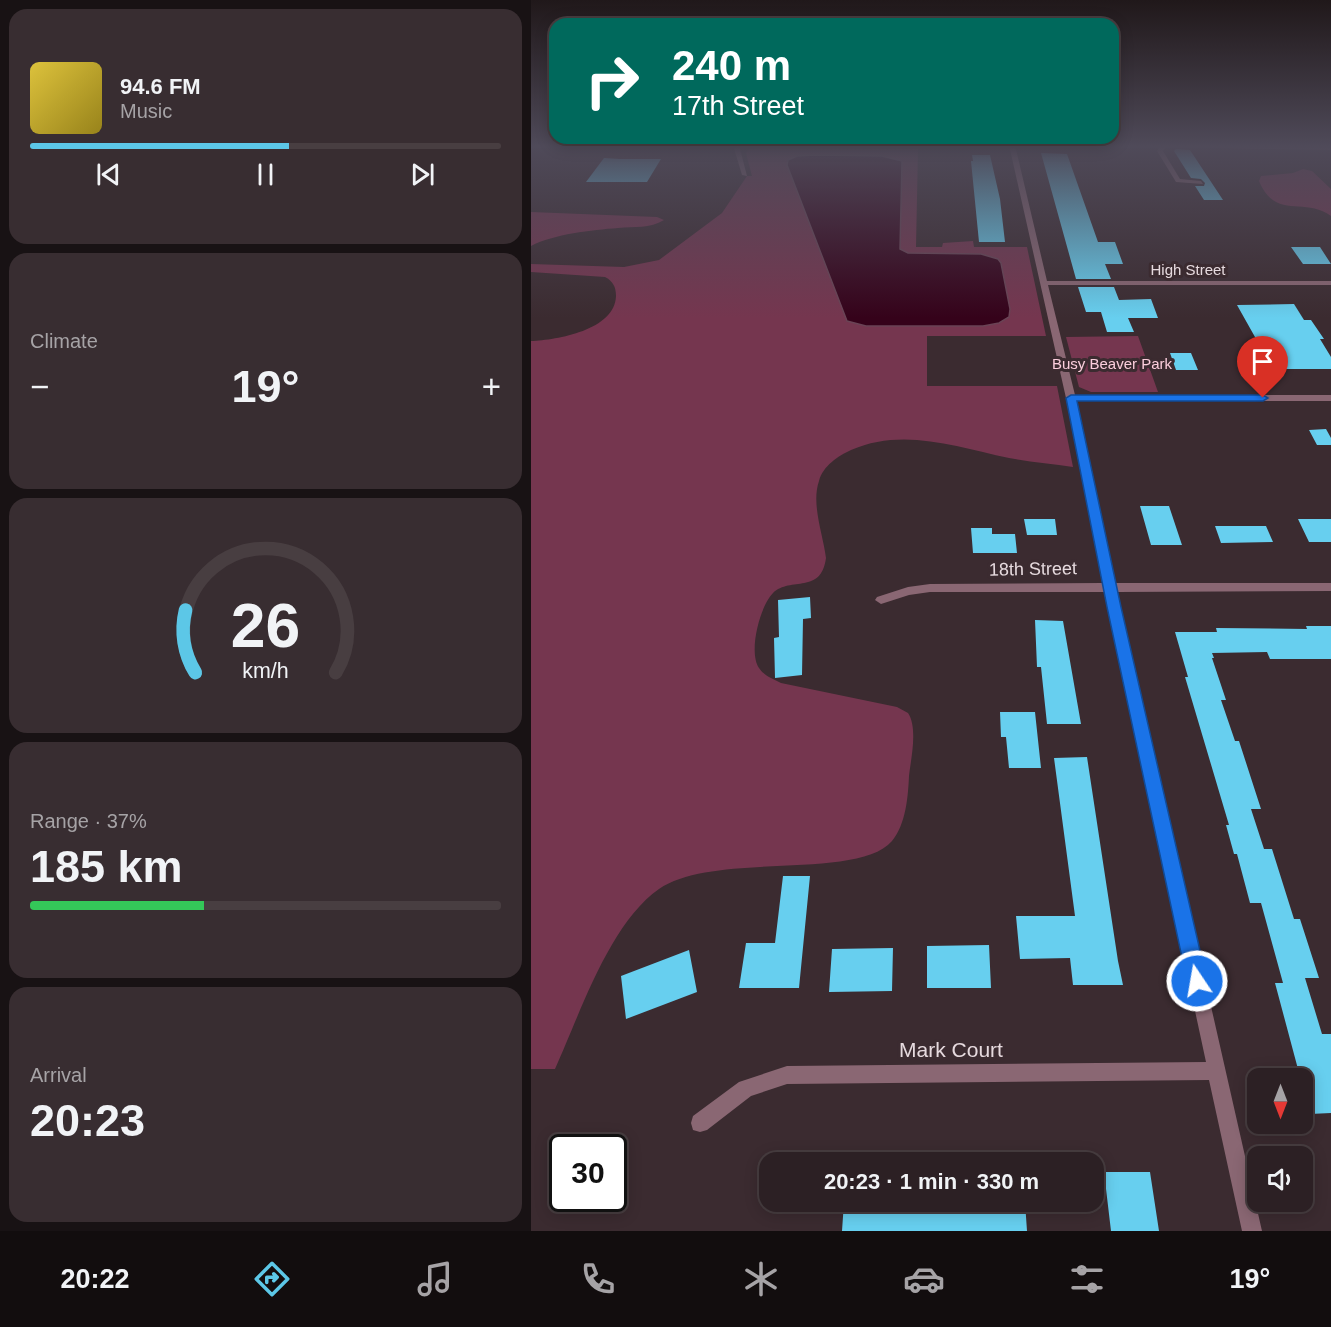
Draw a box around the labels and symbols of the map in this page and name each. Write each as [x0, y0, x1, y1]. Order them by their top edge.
street label: High Street [1150, 261, 1226, 278]
pin [1237, 336, 1288, 398]
park label: Busy Beaver Park [1052, 355, 1173, 372]
street label: 18th Street [989, 558, 1077, 580]
position arrow [1165, 949, 1229, 1013]
street label: Mark Court [899, 1038, 1003, 1061]
north arrow [1247, 1068, 1313, 1134]
speed limit sign: 30 [549, 1134, 627, 1212]

